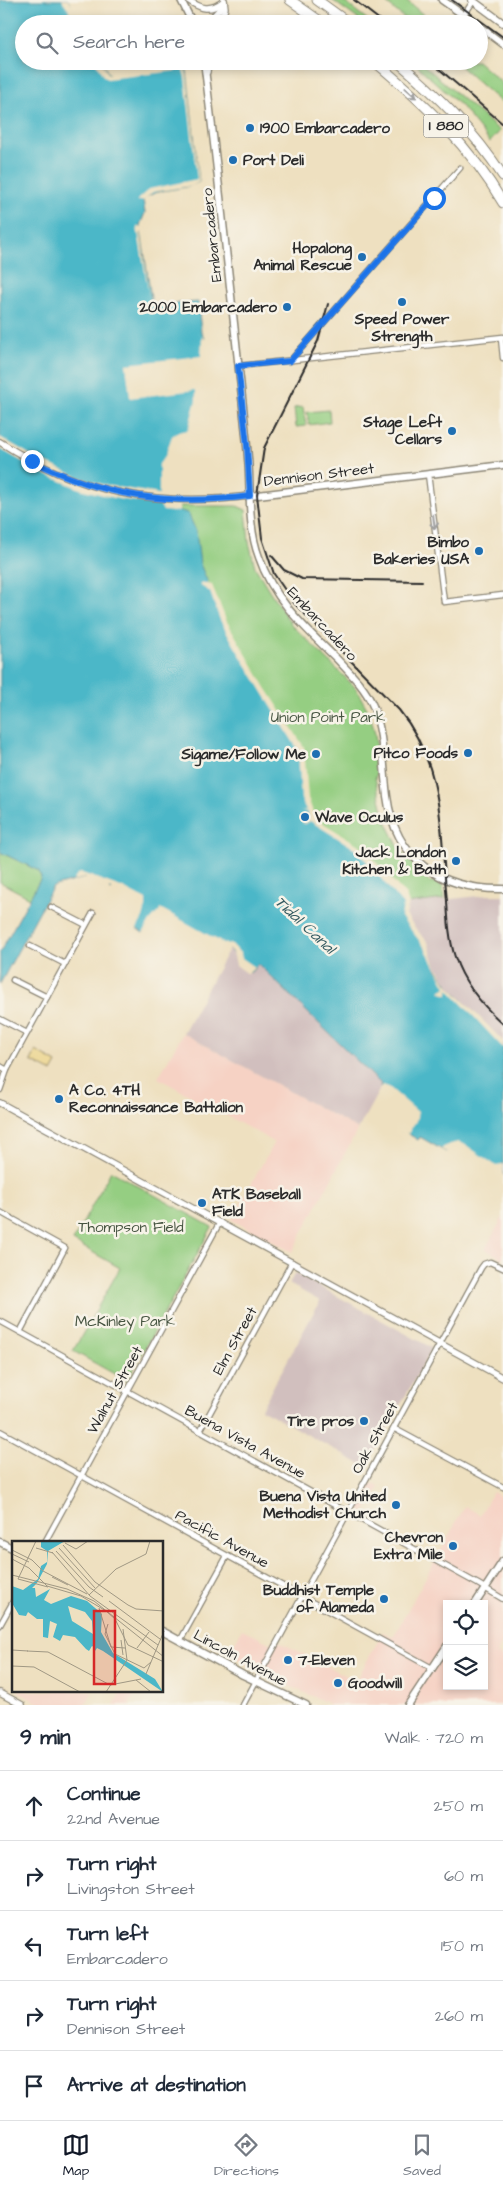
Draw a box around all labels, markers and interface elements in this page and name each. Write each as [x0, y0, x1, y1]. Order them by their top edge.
search box [15, 15, 488, 70]
icon: search [33, 29, 61, 57]
text: Search here [73, 29, 185, 56]
one-way arrow [404, 87, 417, 98]
road number: I 880 [424, 114, 468, 138]
place label: 1900 Embarcadero [260, 118, 390, 139]
marker: 1900 Embarcadero [244, 122, 256, 134]
place label: Port Deli [243, 150, 305, 171]
marker: Port Deli [227, 154, 239, 166]
street label: Embarcadero [197, 186, 227, 283]
route start [423, 187, 446, 210]
place label: Hopalong Animal Rescue [253, 238, 352, 276]
marker: Hopalong Animal Rescue [356, 251, 368, 263]
marker: Speed Power Strength [396, 296, 408, 308]
place label: 2000 Embarcadero [138, 297, 278, 318]
marker: 2000 Embarcadero [281, 301, 293, 313]
place label: Speed Power Strength [354, 309, 450, 349]
place label: Stage Left Cellars [362, 412, 443, 450]
marker: Stage Left Cellars [446, 425, 458, 437]
route end [21, 450, 44, 473]
street label: Dennison Street [263, 458, 375, 492]
one-way arrow [429, 514, 439, 530]
place label: Bimbo Bakeries USA [374, 532, 470, 570]
marker: Bimbo Bakeries USA [473, 545, 485, 557]
street label: Embarcadero [282, 582, 362, 666]
park label: Union Point Park [271, 707, 385, 728]
place label: Pitco Foods [374, 743, 458, 764]
place label: Sigame/Follow Me [180, 744, 306, 767]
marker: Pitco Foods [462, 747, 474, 759]
marker: Sigame/Follow Me [310, 748, 322, 760]
place label: Wave Oculus [314, 807, 404, 828]
marker: Wave Oculus [299, 811, 311, 823]
place label: Jack London Kitchen & Bath [342, 842, 447, 880]
marker: Jack London Kitchen & Bath [450, 855, 462, 867]
water label: Tidal Canal [270, 891, 342, 961]
place label: A Co. 4TH Reconnaissance Battalion [69, 1080, 244, 1118]
marker: A Co. 4TH Reconnaissance Battalion [53, 1093, 65, 1105]
place label: ATK Baseball Field [212, 1184, 301, 1222]
marker: ATK Baseball Field [196, 1197, 208, 1209]
park label: Thompson Field [78, 1217, 184, 1238]
street label: Elm Street [208, 1303, 262, 1379]
park label: McKinley Park [75, 1311, 175, 1333]
street label: Walnut Street [82, 1342, 148, 1438]
street label: Oak Street [347, 1398, 403, 1478]
street label: Buena Vista Avenue [181, 1400, 309, 1484]
place label: Tire pros [286, 1411, 354, 1432]
marker: Tire pros [358, 1415, 370, 1427]
place label: Buena Vista United Methodist Church [259, 1486, 387, 1524]
marker: Buena Vista United Methodist Church [390, 1499, 402, 1511]
street label: Pacific Avenue [171, 1505, 273, 1573]
place label: Chevron Extra Mile [374, 1527, 443, 1565]
marker: Chevron Extra Mile [447, 1540, 459, 1552]
inset map [12, 1541, 164, 1692]
place label: Buddhist Temple of Alameda [263, 1580, 374, 1618]
marker: Buddhist Temple of Alameda [378, 1593, 390, 1605]
map controls [443, 1600, 488, 1690]
button: locate [443, 1600, 488, 1645]
street label: Lincoln Avenue [190, 1625, 290, 1691]
button: layers [443, 1645, 488, 1690]
place label: 7-Eleven [297, 1650, 355, 1671]
marker: 7-Eleven [282, 1654, 294, 1666]
place label: Goodwill [348, 1673, 403, 1694]
marker: Goodwill [332, 1677, 344, 1689]
text: 9 min [20, 1723, 70, 1752]
text: Walk · 720 m [384, 1727, 483, 1749]
text: Continue [67, 1781, 141, 1808]
icon: ahead [20, 1792, 48, 1820]
text: 250 m [434, 1795, 483, 1817]
text: 22nd Avenue [67, 1808, 160, 1830]
text: Turn right [67, 1851, 156, 1878]
icon: right [20, 1862, 48, 1890]
text: 60 m [444, 1865, 483, 1887]
text: Livingston Street [67, 1878, 195, 1900]
text: Turn left [67, 1921, 148, 1948]
icon: left [20, 1932, 48, 1960]
text: 150 m [441, 1935, 483, 1957]
text: Embarcadero [67, 1948, 168, 1970]
text: Turn right [67, 1991, 156, 2018]
icon: right [20, 2002, 48, 2030]
text: 260 m [435, 2005, 483, 2027]
text: Dennison Street [67, 2018, 185, 2040]
icon: arrive [20, 2072, 48, 2100]
text: Arrive at destination [67, 2072, 246, 2099]
tab: Map [62, 2131, 90, 2181]
tab: Directions [214, 2131, 279, 2181]
tab: Saved [403, 2131, 441, 2181]

